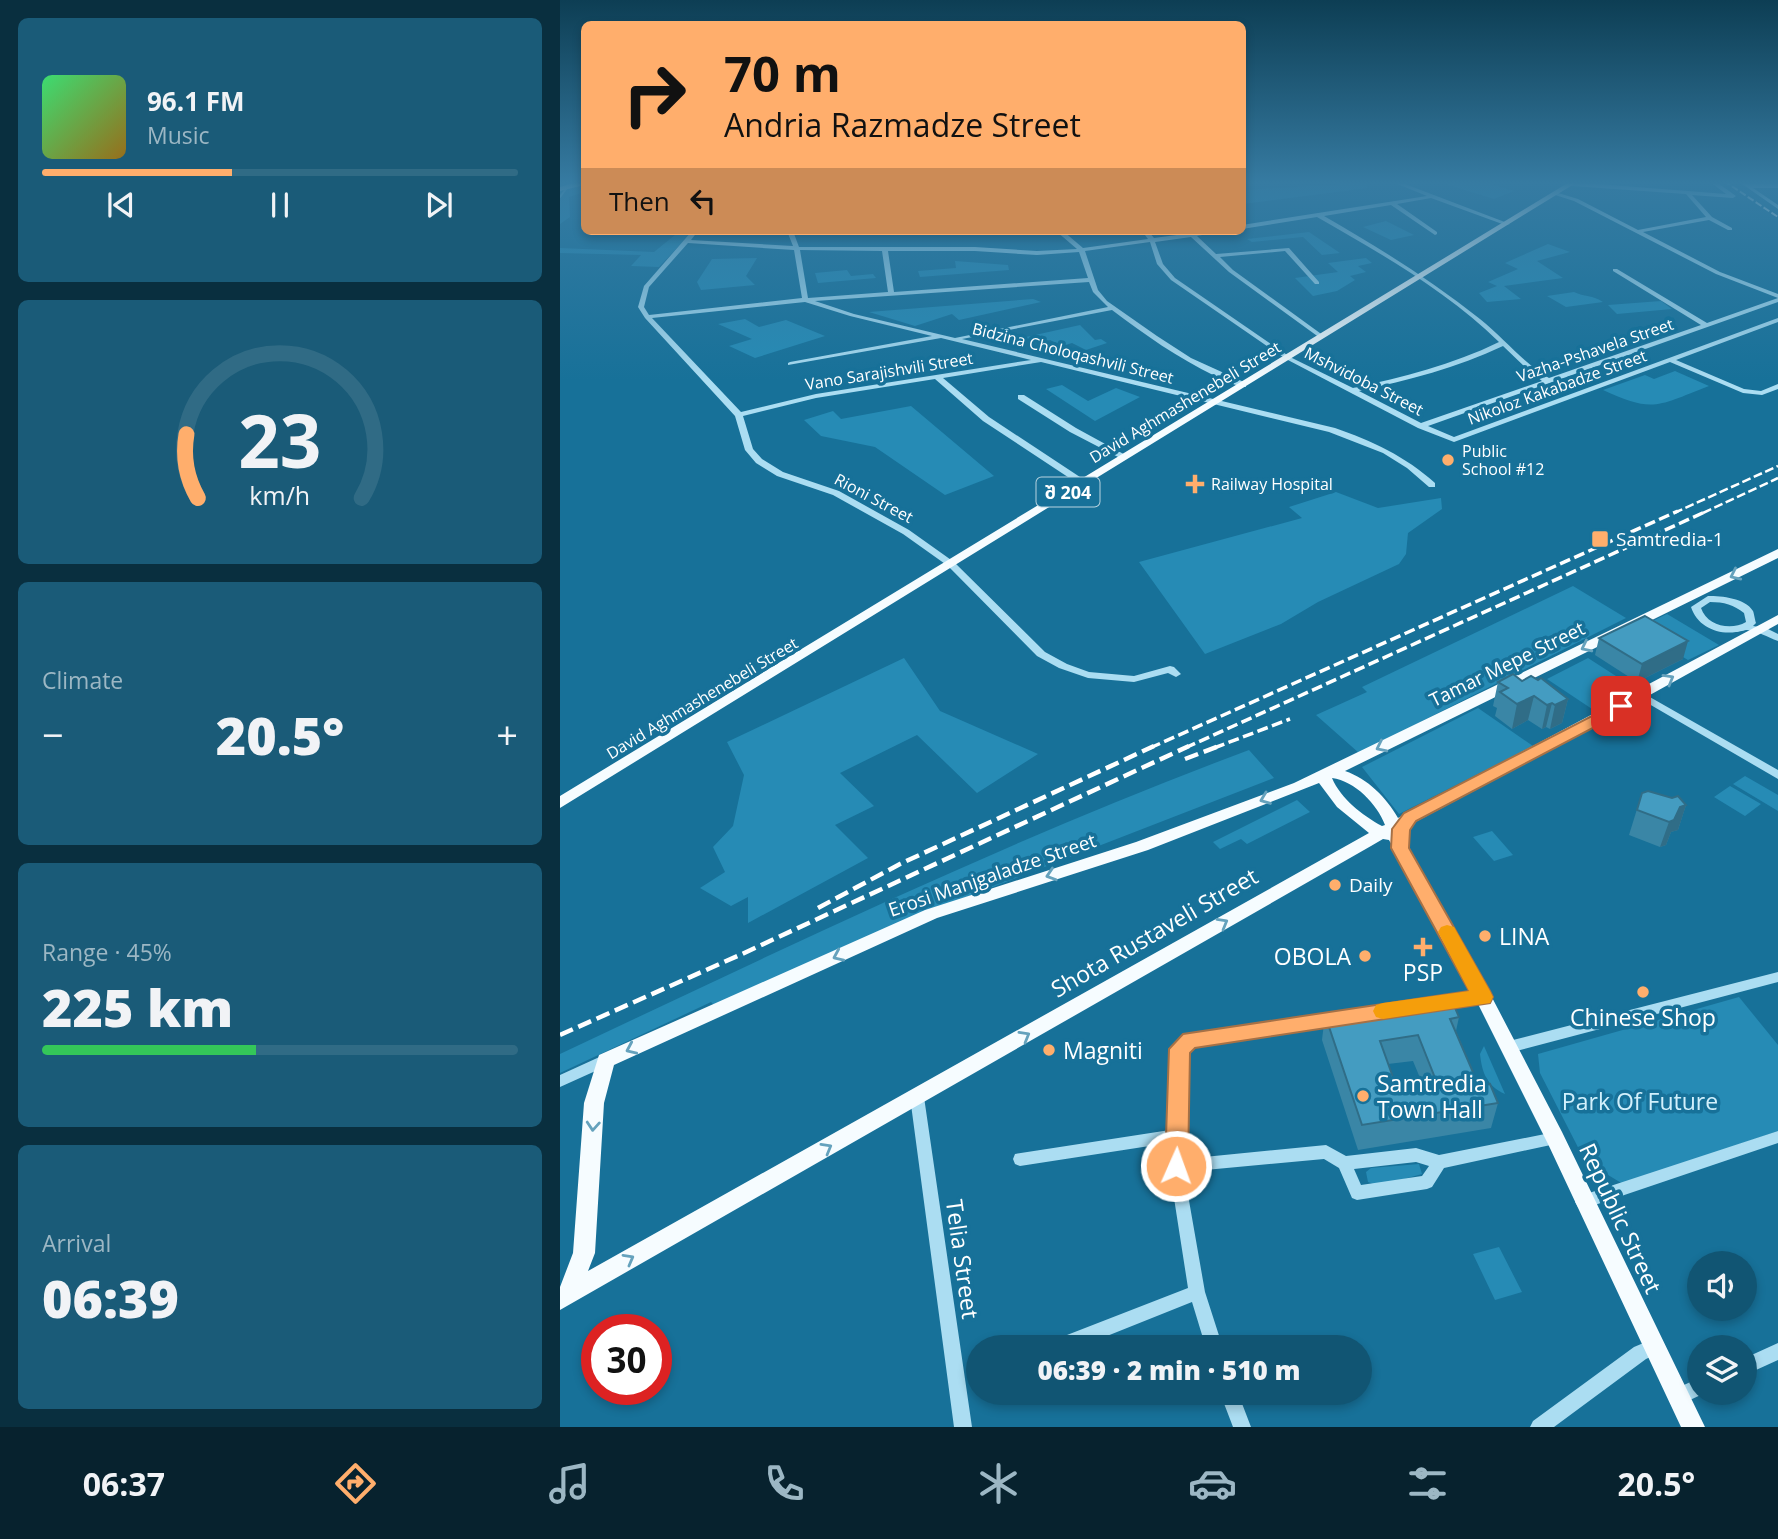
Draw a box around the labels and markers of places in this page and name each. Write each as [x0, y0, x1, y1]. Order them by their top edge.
place label: Public School #12 [1462, 440, 1544, 480]
marker: Public School #12 [1440, 452, 1456, 468]
place label: Railway Hospital [1211, 473, 1333, 495]
marker: Railway Hospital [1185, 474, 1205, 494]
place label: Samtredia-1 [1616, 526, 1724, 552]
marker: Samtredia-1 [1590, 529, 1610, 549]
pin [1591, 676, 1651, 736]
place label: Daily [1349, 872, 1393, 898]
marker: Daily [1327, 877, 1343, 893]
place label: LINA [1499, 920, 1550, 952]
marker: LINA [1477, 928, 1493, 944]
marker: PSP [1415, 939, 1431, 955]
place label: OBOLA [1274, 940, 1351, 972]
marker: OBOLA [1357, 948, 1373, 964]
place label: PSP [1403, 956, 1443, 988]
marker: Chinese Shop [1635, 984, 1651, 1000]
place label: Chinese Shop [1570, 1001, 1716, 1033]
place label: Magniti [1063, 1034, 1143, 1066]
marker: Magniti [1041, 1042, 1057, 1058]
place label: Samtredia Town Hall [1377, 1067, 1487, 1125]
marker: Samtredia Town Hall [1355, 1088, 1371, 1104]

